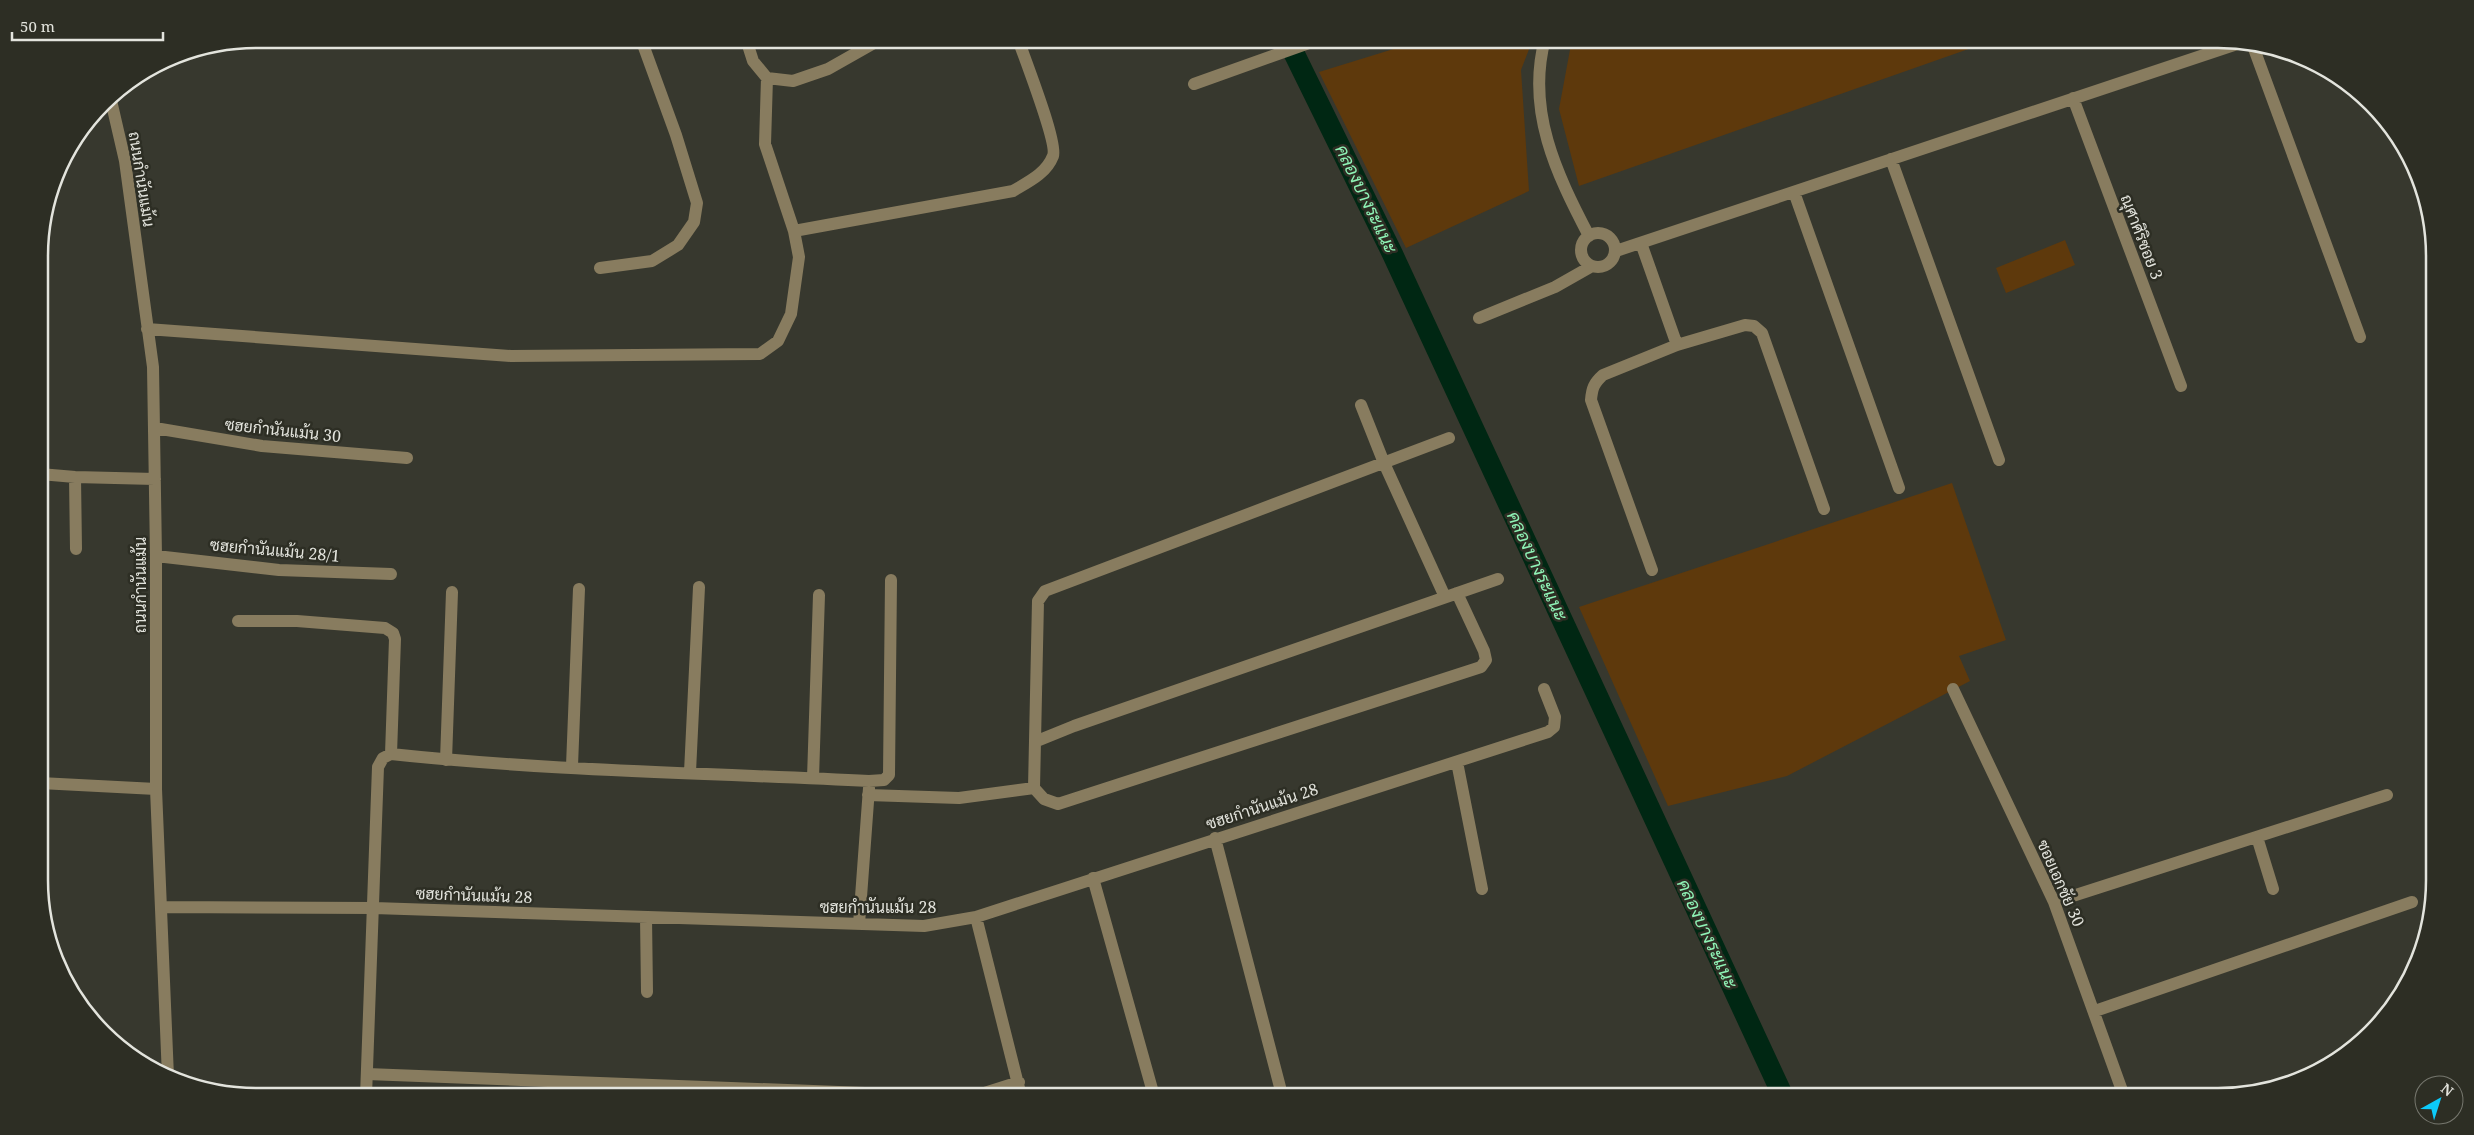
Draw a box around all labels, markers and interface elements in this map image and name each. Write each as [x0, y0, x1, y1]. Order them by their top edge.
scale bar [12, 10, 164, 42]
text: 50 m [20, 16, 55, 36]
street label: ถนนกำนันแม้น [124, 130, 160, 228]
water label: คลองบางระแนะ [1330, 140, 1404, 257]
street label: ณุศาศิริซอย 3 [2115, 191, 2168, 283]
street label: ซฮยกำนันแม้น 30 [224, 413, 342, 447]
water label: คลองบางระแนะ [1502, 507, 1574, 625]
street label: ซฮยกำนันแม้น 28/1 [209, 533, 341, 567]
street label: ถนนกำนันแม้น [129, 537, 151, 633]
street label: ซฮยกำนันแม้น 28 [1203, 777, 1321, 835]
street label: ซอยเอกชัย 30 [2032, 836, 2090, 930]
water label: คลองบางระแนะ [1672, 875, 1744, 993]
street label: ซฮยกำนันแม้น 28 [415, 882, 533, 908]
street label: ซฮยกำนันแม้น 28 [820, 896, 936, 918]
north arrow [2414, 1075, 2464, 1125]
text: N [2437, 1079, 2458, 1100]

